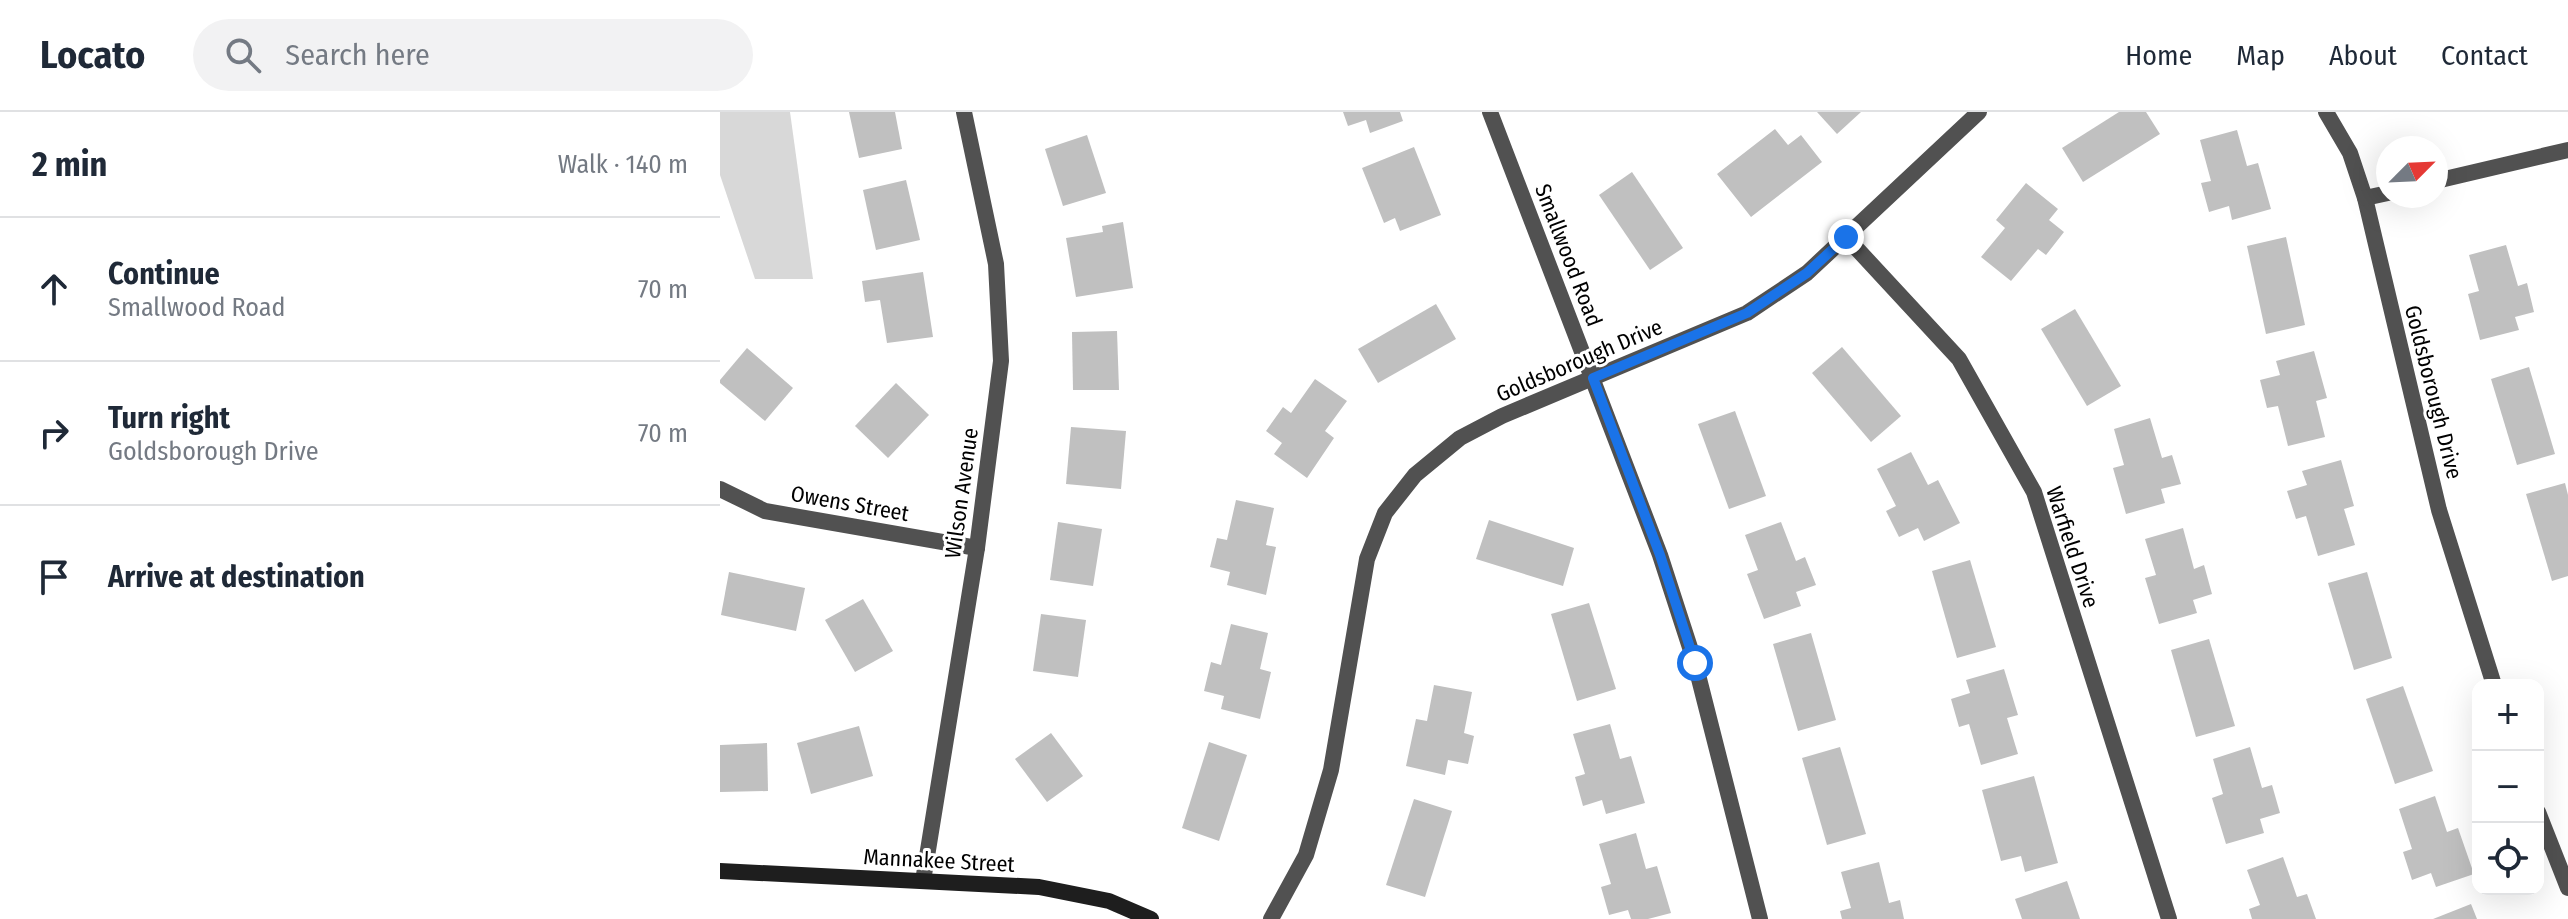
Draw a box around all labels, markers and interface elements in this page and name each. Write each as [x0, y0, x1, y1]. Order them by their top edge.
search box [193, 19, 753, 91]
text: Locato [40, 32, 145, 78]
icon: search [221, 33, 265, 77]
text: Search here [285, 37, 430, 73]
text: Home [2125, 39, 2192, 72]
text: Map [2236, 39, 2285, 72]
text: About [2329, 39, 2397, 72]
text: Contact [2441, 39, 2528, 72]
north arrow [2376, 136, 2448, 208]
text: 2 min [32, 144, 107, 185]
text: Walk · 140 m [558, 149, 688, 180]
street label: Smallwood Road [1529, 180, 1608, 330]
route end [1828, 219, 1864, 255]
text: Continue [108, 256, 220, 292]
icon: ahead [32, 267, 76, 311]
text: 70 m [638, 274, 688, 305]
text: Smallwood Road [108, 292, 285, 323]
street label: Goldsborough Drive [2399, 302, 2468, 482]
street label: Goldsborough Drive [1492, 313, 1666, 408]
text: Turn right [108, 400, 230, 436]
icon: right [32, 411, 76, 455]
text: 70 m [638, 418, 688, 449]
street label: Wilson Avenue [939, 426, 984, 560]
text: Goldsborough Drive [108, 436, 319, 467]
street label: Owens Street [789, 480, 912, 527]
street label: Warfield Drive [2040, 483, 2105, 611]
icon: arrive [32, 555, 76, 599]
text: Arrive at destination [108, 559, 365, 595]
route start [1677, 645, 1713, 681]
map controls [2472, 679, 2544, 895]
button: + [2472, 679, 2544, 751]
button: − [2472, 751, 2544, 823]
button: locate [2472, 823, 2544, 895]
street label: Mannakee Street [863, 843, 1016, 878]

